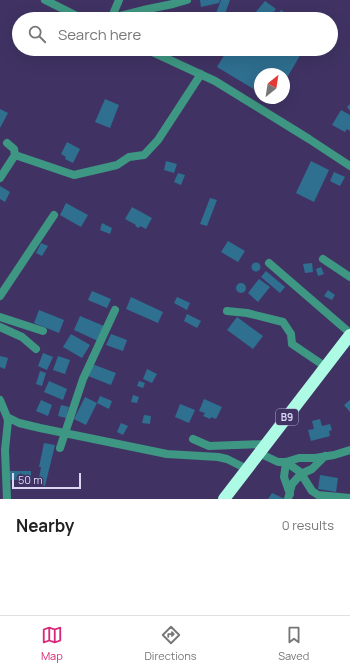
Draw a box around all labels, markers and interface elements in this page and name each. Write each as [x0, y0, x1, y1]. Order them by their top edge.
search box [12, 12, 338, 56]
icon: search [26, 23, 48, 45]
text: Search here [58, 24, 141, 45]
north arrow [254, 68, 290, 104]
road number: B9 [276, 409, 298, 425]
scale bar [12, 471, 81, 490]
text: 50 m [18, 472, 43, 487]
text: Nearby [16, 514, 74, 537]
text: 0 results [282, 516, 334, 534]
tab: Map [41, 624, 63, 663]
tab: Directions [144, 624, 197, 663]
tab: Saved [278, 624, 309, 663]

